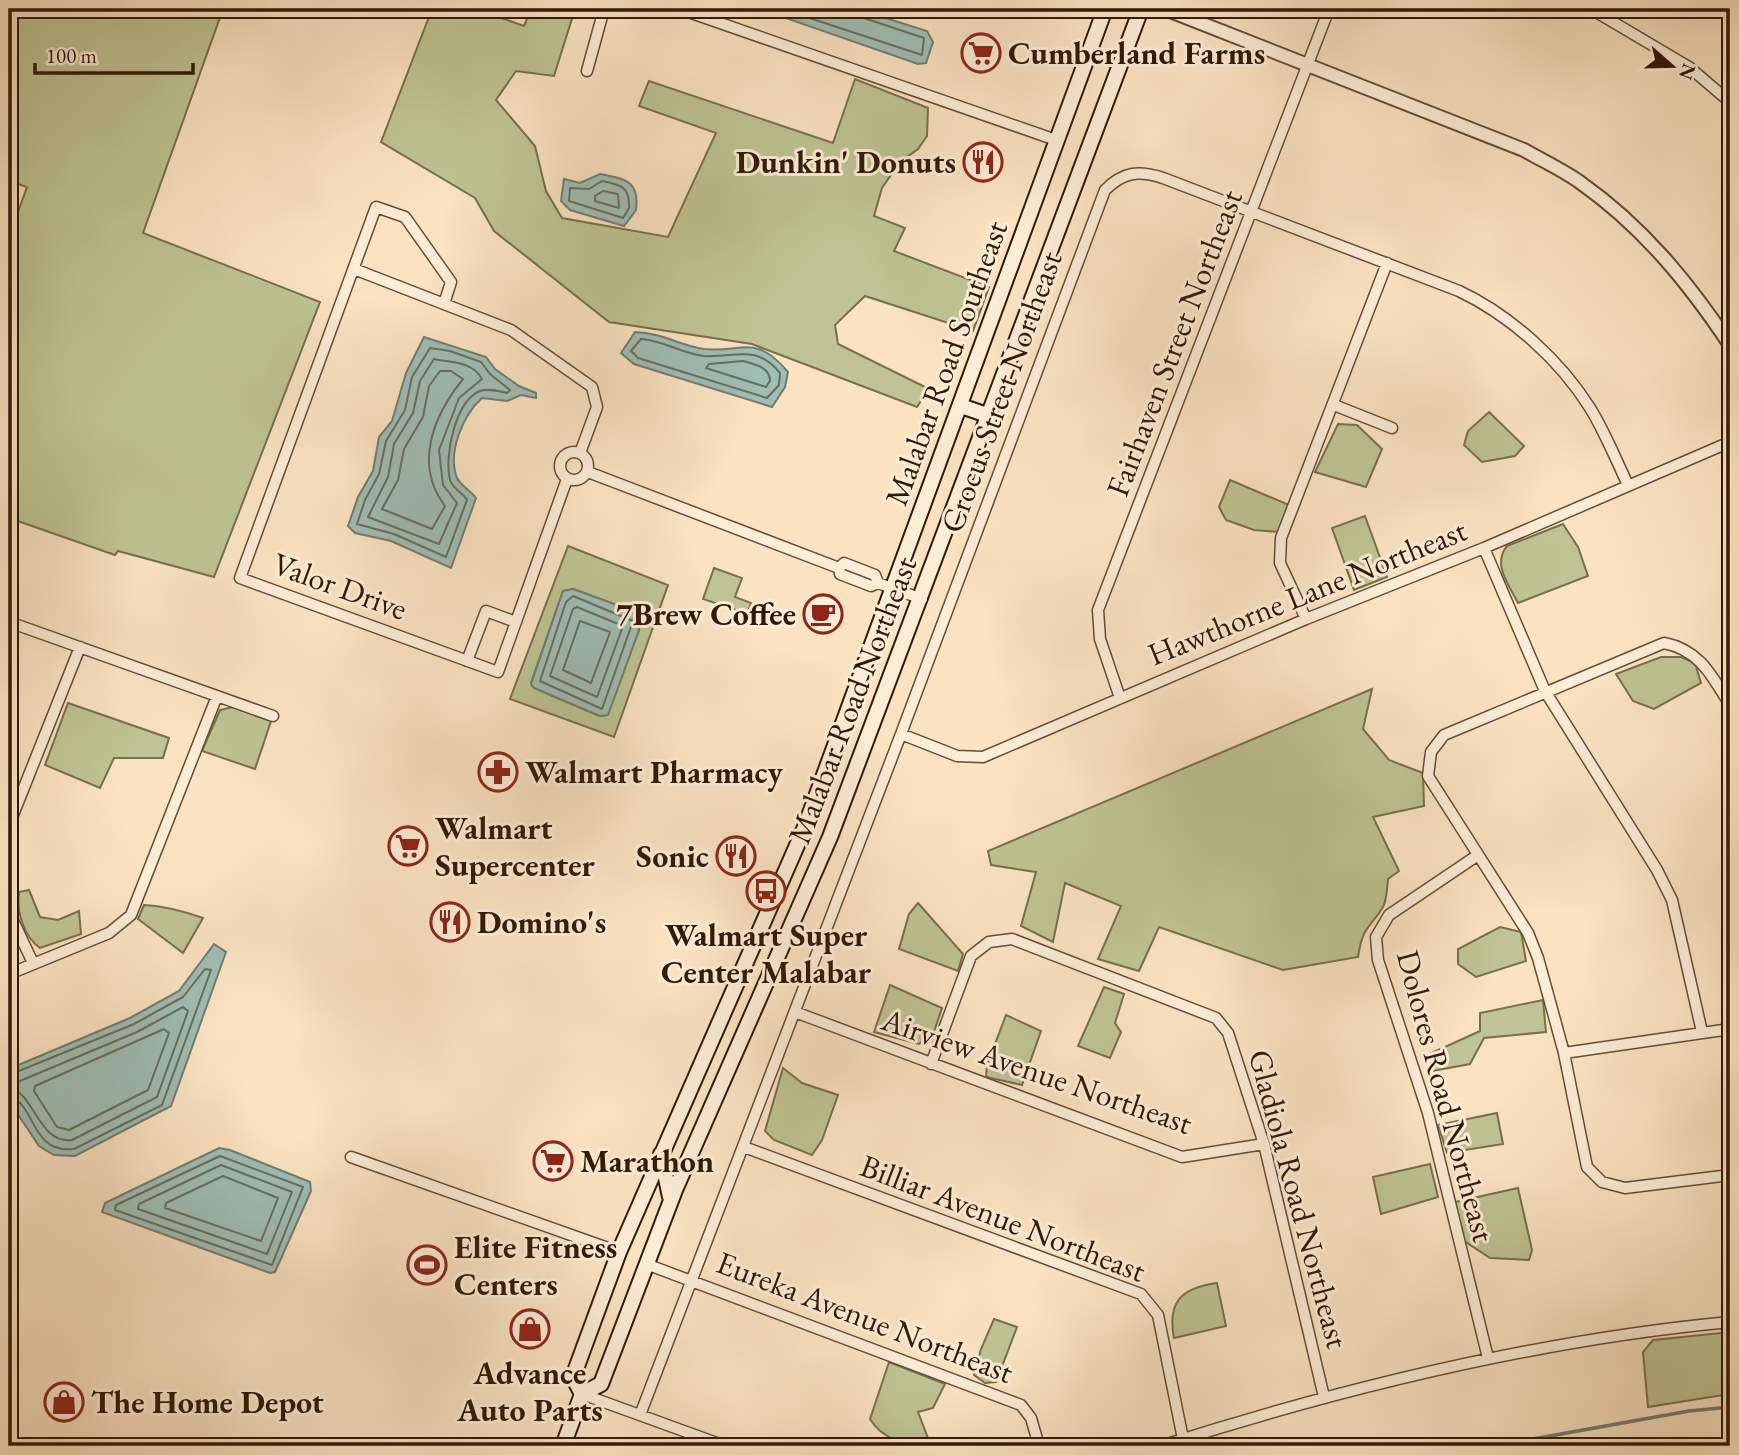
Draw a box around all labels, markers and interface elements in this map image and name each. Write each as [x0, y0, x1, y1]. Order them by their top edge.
scale bar [35, 32, 192, 76]
supermarket icon: Cumberland Farms [960, 32, 1002, 74]
place label: Cumberland Farms [1008, 32, 1265, 74]
north arrow [1638, 32, 1708, 102]
text: 100 m [46, 42, 97, 69]
text: N [1673, 60, 1702, 84]
place label: Dunkin' Donuts [736, 141, 956, 183]
restaurant icon: Dunkin' Donuts [962, 141, 1004, 183]
street label: Fairhaven Street Northeast [1096, 184, 1252, 502]
street label: Malabar Road Southeast [875, 215, 1017, 511]
street label: Crocus Street Northeast [931, 245, 1071, 539]
street label: Hawthorne Lane Northeast [1141, 509, 1473, 675]
street label: Valor Drive [267, 542, 413, 630]
street label: Malabar Road Northeast [778, 550, 926, 850]
place label: 7Brew Coffee [616, 593, 796, 635]
cafe icon: 7Brew Coffee [802, 593, 844, 635]
pharmacy icon: Walmart Pharmacy [477, 751, 519, 793]
place label: Walmart Pharmacy [525, 751, 783, 793]
place label: Walmart Supercenter [435, 807, 596, 886]
supermarket icon: Walmart Supercenter [387, 825, 429, 867]
place label: Sonic [636, 835, 709, 877]
restaurant icon: Sonic [715, 835, 757, 877]
bus stop icon: Walmart Super Center Malabar [745, 870, 787, 912]
restaurant icon: Domino's [429, 901, 471, 943]
place label: Domino's [477, 901, 606, 943]
place label: Walmart Super Center Malabar [661, 914, 872, 993]
street label: Dolores Road Northeast [1387, 946, 1505, 1246]
street label: Airview Avenue Northeast [875, 998, 1198, 1144]
street label: Gladiola Road Northeast [1239, 1045, 1359, 1353]
supermarket icon: Marathon [532, 1140, 574, 1182]
place label: Marathon [580, 1140, 714, 1182]
street label: Billiar Avenue Northeast [855, 1144, 1151, 1292]
place label: Elite Fitness Centers [454, 1226, 617, 1305]
street label: Eureka Avenue Northeast [711, 1241, 1019, 1393]
sports icon: Elite Fitness Centers [406, 1244, 448, 1286]
shop icon: Advance Auto Parts [509, 1308, 551, 1350]
place label: Advance Auto Parts [456, 1352, 603, 1431]
shop icon: The Home Depot [43, 1381, 85, 1423]
place label: The Home Depot [91, 1381, 324, 1423]

